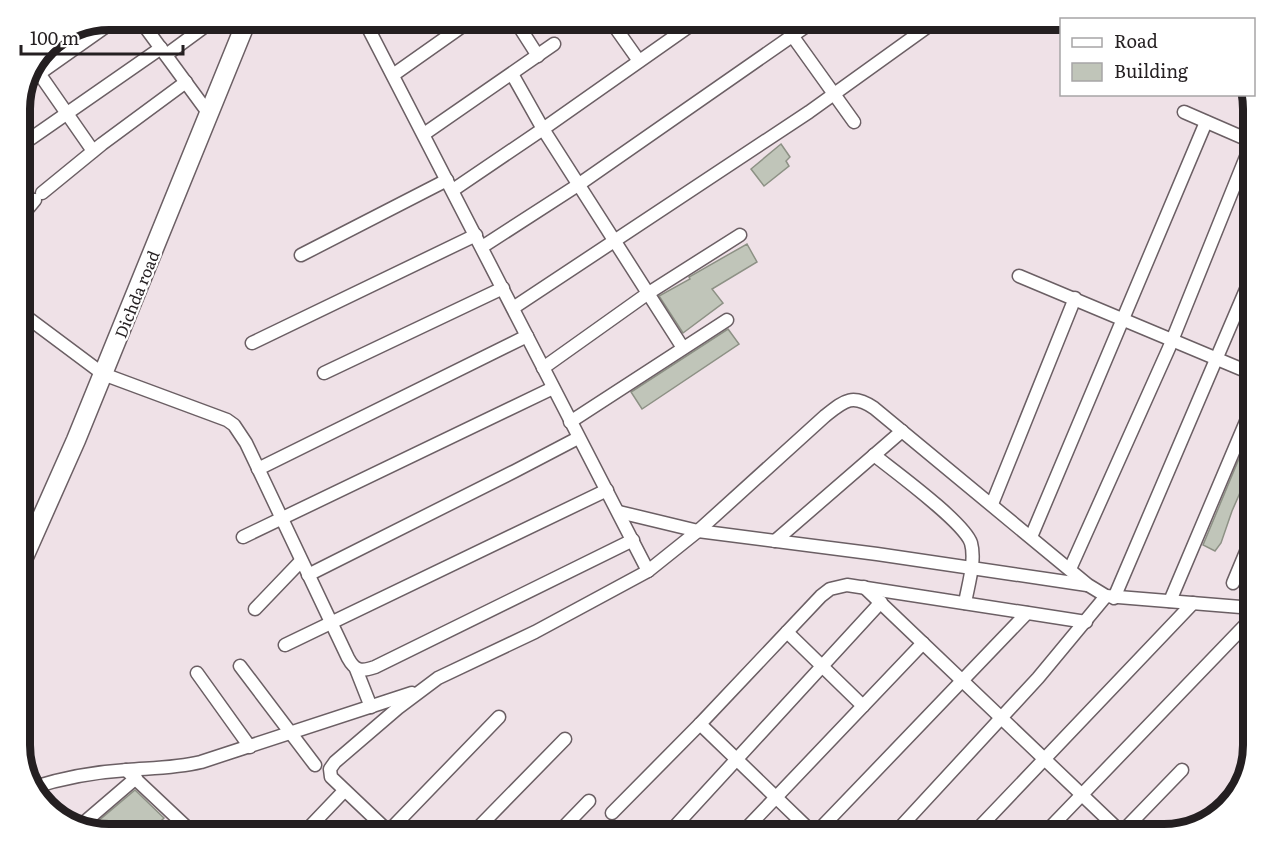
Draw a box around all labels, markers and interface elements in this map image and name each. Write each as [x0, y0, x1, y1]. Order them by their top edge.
scale bar [21, 18, 183, 56]
legend [1060, 18, 1255, 96]
text: 100 m [30, 24, 79, 51]
text: Road [1114, 27, 1158, 54]
text: Building [1114, 57, 1189, 84]
street label: Dichda road [108, 246, 165, 341]

